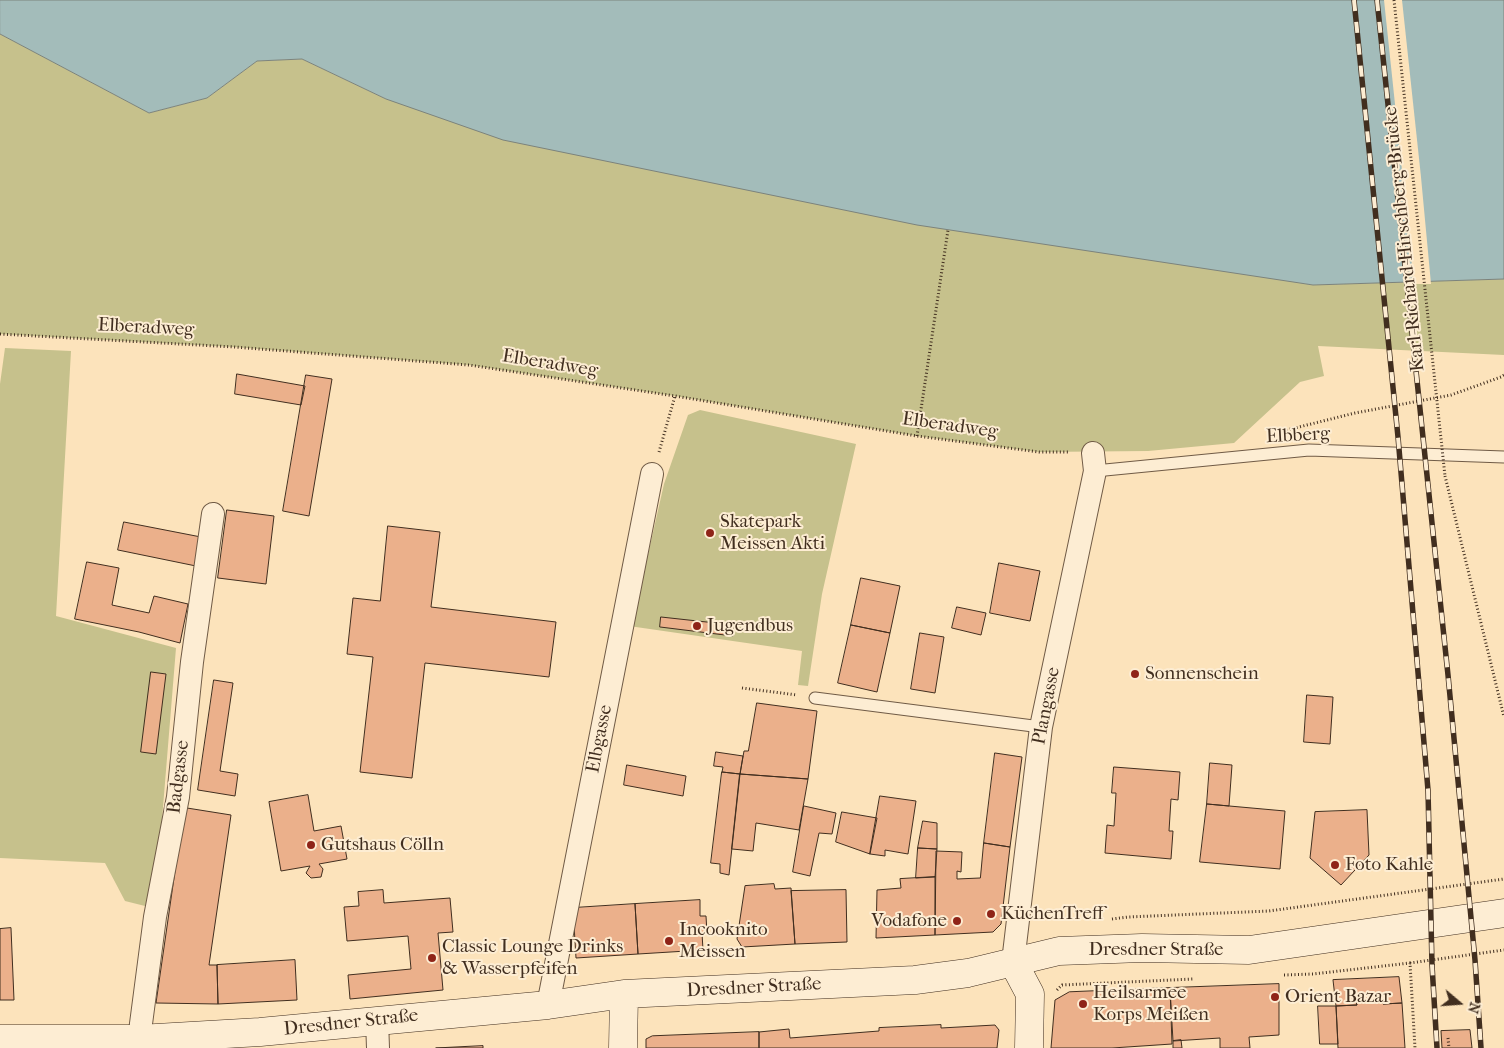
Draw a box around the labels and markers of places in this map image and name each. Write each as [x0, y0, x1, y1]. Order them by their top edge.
place label: Skatepark Meissen Akti [720, 511, 825, 555]
marker: Skatepark Meissen Akti [704, 527, 716, 539]
place label: Jugendbus [707, 615, 793, 637]
marker: Jugendbus [691, 620, 703, 632]
place label: Sonnenschein [1145, 663, 1259, 685]
marker: Sonnenschein [1129, 668, 1141, 680]
place label: Gutshaus Cölln [321, 834, 444, 856]
marker: Gutshaus Cölln [305, 839, 317, 851]
place label: Foto Kahle [1345, 854, 1433, 876]
marker: Foto Kahle [1329, 859, 1341, 871]
place label: KüchenTreff [1001, 903, 1103, 925]
marker: KüchenTreff [985, 908, 997, 920]
place label: Vodafone [871, 910, 947, 932]
marker: Vodafone [951, 915, 963, 927]
place label: Incooknito Meissen [679, 919, 768, 963]
marker: Incooknito Meissen [663, 935, 675, 947]
place label: Classic Lounge Drinks & Wasserpfeifen [442, 936, 623, 980]
marker: Classic Lounge Drinks & Wasserpfeifen [426, 952, 438, 964]
place label: Heilsarmee Korps Meißen [1093, 982, 1209, 1026]
place label: Orient Bazar [1285, 986, 1391, 1008]
marker: Orient Bazar [1269, 991, 1281, 1003]
marker: Heilsarmee Korps Meißen [1077, 998, 1089, 1010]

